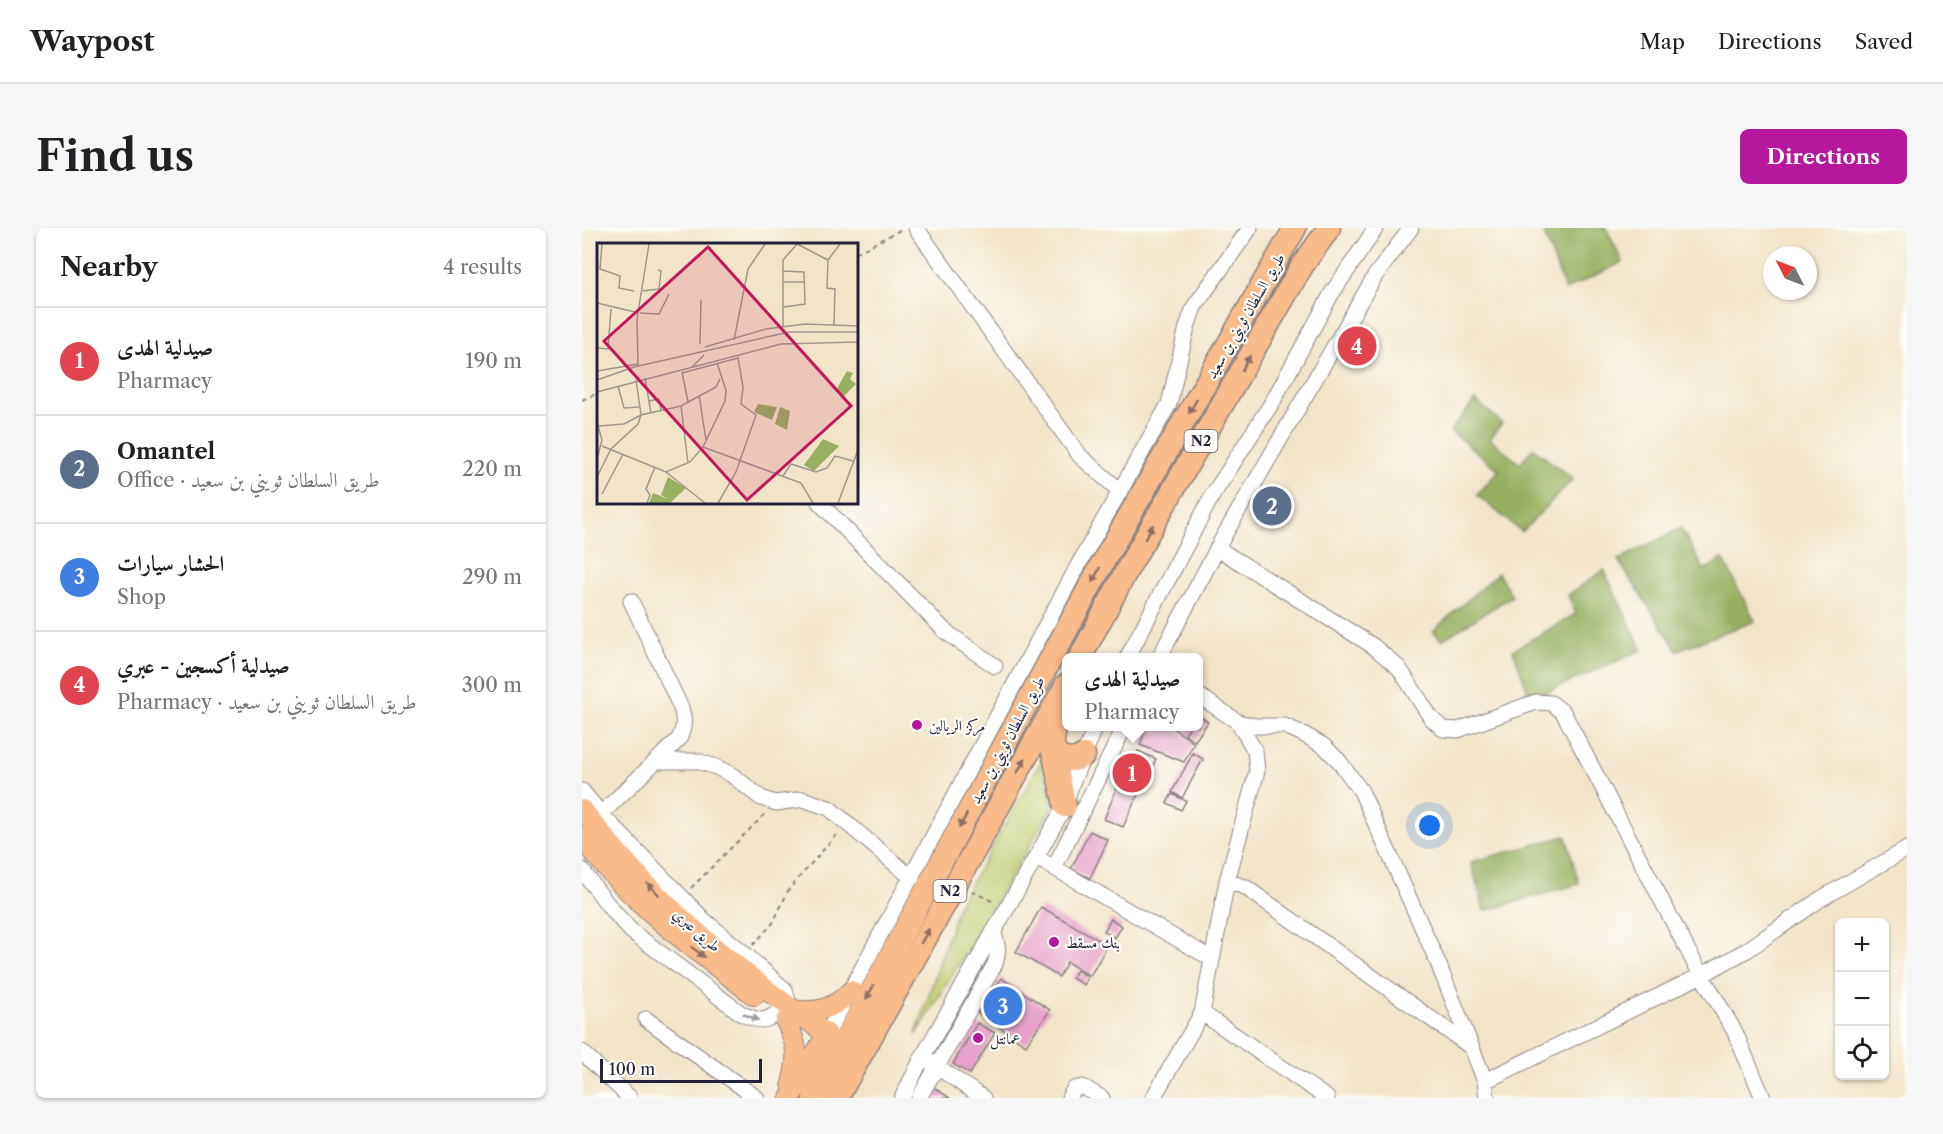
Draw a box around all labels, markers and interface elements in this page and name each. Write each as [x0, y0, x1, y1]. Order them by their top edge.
text: Waypost [30, 24, 154, 58]
text: Map [1640, 29, 1685, 54]
text: Directions [1718, 29, 1822, 54]
text: Saved [1855, 29, 1913, 54]
button: Directions [1740, 129, 1907, 184]
text: Find us [36, 130, 194, 182]
inset map [597, 243, 858, 504]
north arrow [1763, 246, 1817, 300]
street label: طريق السلطان ثويني بن سعيد [1201, 250, 1293, 385]
text: Nearby [60, 251, 158, 283]
text: 4 results [443, 255, 522, 279]
pin: 4 [1338, 324, 1376, 368]
text: صيدلية الهدى [117, 334, 213, 361]
text: 1 [75, 349, 84, 373]
text: 190 m [465, 349, 522, 373]
one-way arrow [1241, 355, 1251, 372]
text: Pharmacy [117, 369, 212, 393]
one-way arrow [1187, 398, 1198, 414]
road number: N2 [1184, 430, 1218, 452]
text: Omantel [117, 438, 215, 465]
text: 2 [74, 457, 85, 481]
text: 220 m [462, 457, 522, 481]
text: Office · طريق السلطان ثويني بن سعيد [117, 468, 380, 492]
pin: 2 [1252, 484, 1292, 528]
one-way arrow [1143, 524, 1154, 540]
text: الحشار سيارات [117, 550, 224, 577]
text: 3 [74, 565, 85, 589]
text: 290 m [462, 565, 522, 589]
one-way arrow [1091, 567, 1101, 584]
text: Shop [117, 585, 166, 609]
text: صيدلية أكسجين - عبري [117, 652, 290, 679]
popup [1062, 653, 1203, 731]
text: صيدلية الهدى [1084, 665, 1181, 692]
text: 4 [74, 673, 85, 697]
text: 300 m [462, 673, 522, 697]
street label: طريق السلطان ثويني بن سعيد [965, 673, 1053, 809]
text: Pharmacy · طريق السلطان ثويني بن سعيد [117, 690, 417, 714]
text: Pharmacy [1084, 700, 1180, 724]
place label: مركز الريالين [929, 716, 985, 737]
marker: مركز الريالين [910, 718, 924, 732]
pin: 1 [1112, 750, 1152, 796]
one-way arrow [1015, 758, 1026, 774]
your location [1415, 811, 1444, 840]
one-way arrow [958, 812, 968, 829]
road number: N2 [934, 880, 967, 902]
one-way arrow [647, 883, 661, 897]
street label: طريق عبري [667, 904, 725, 958]
map controls [1835, 918, 1889, 1080]
button: + [1835, 918, 1889, 972]
one-way arrow [920, 927, 930, 944]
place label: بنك مسقط [1066, 933, 1120, 952]
marker: بنك مسقط [1047, 935, 1061, 949]
one-way arrow [690, 945, 705, 957]
button: − [1835, 972, 1889, 1026]
one-way arrow [865, 984, 875, 1001]
pin: 3 [984, 984, 1022, 1028]
one-way arrow [742, 1013, 760, 1022]
button: locate [1835, 1026, 1889, 1080]
place label: عمانتل [990, 1029, 1020, 1050]
marker: عمانتل [971, 1031, 985, 1045]
scale bar [600, 1056, 762, 1084]
text: 100 m [609, 1059, 655, 1079]

